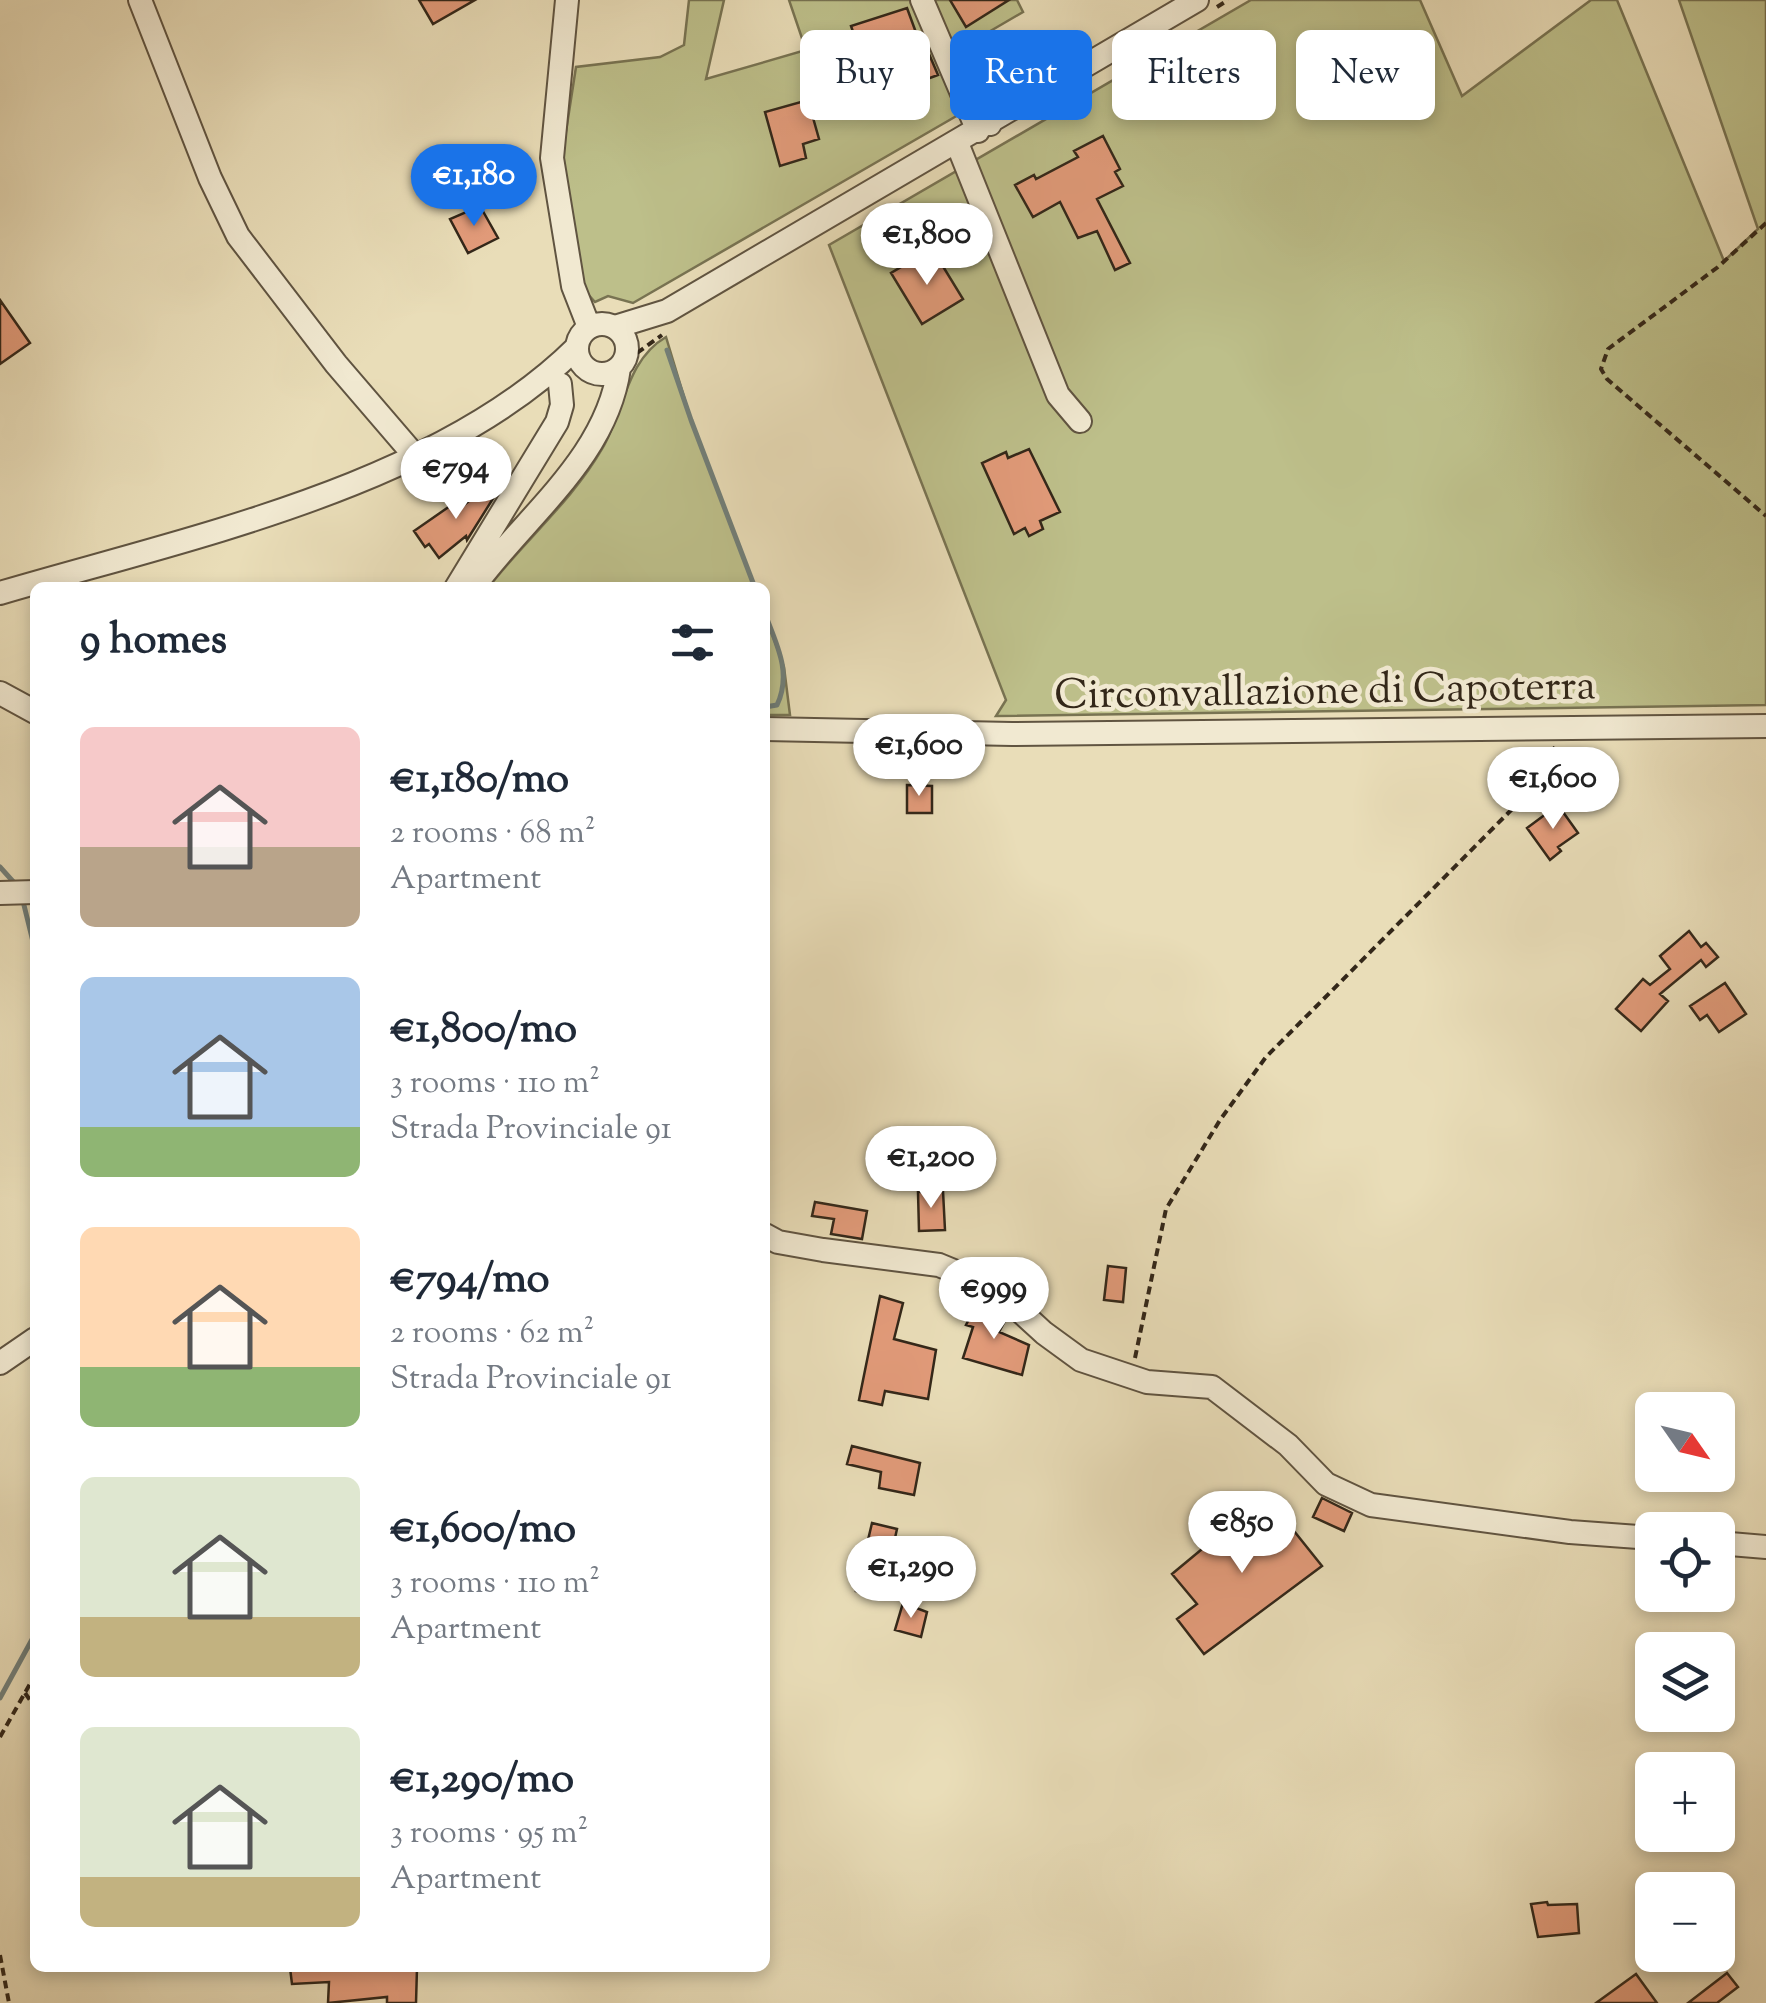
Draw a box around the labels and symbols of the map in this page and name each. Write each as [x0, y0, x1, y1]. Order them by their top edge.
pin: €1,180 [393, 144, 555, 229]
pin: €1,800 [846, 203, 1008, 288]
pin: €794 [397, 437, 515, 522]
street label: Circonvallazione di Capoterra [1054, 658, 1596, 728]
pin: €1,600 [838, 714, 1000, 799]
pin: €1,600 [1472, 747, 1634, 832]
pin: €1,200 [850, 1126, 1012, 1211]
pin: €999 [935, 1257, 1053, 1342]
north arrow [1635, 1392, 1735, 1492]
pin: €850 [1183, 1491, 1301, 1576]
pin: €1,290 [830, 1536, 992, 1621]

